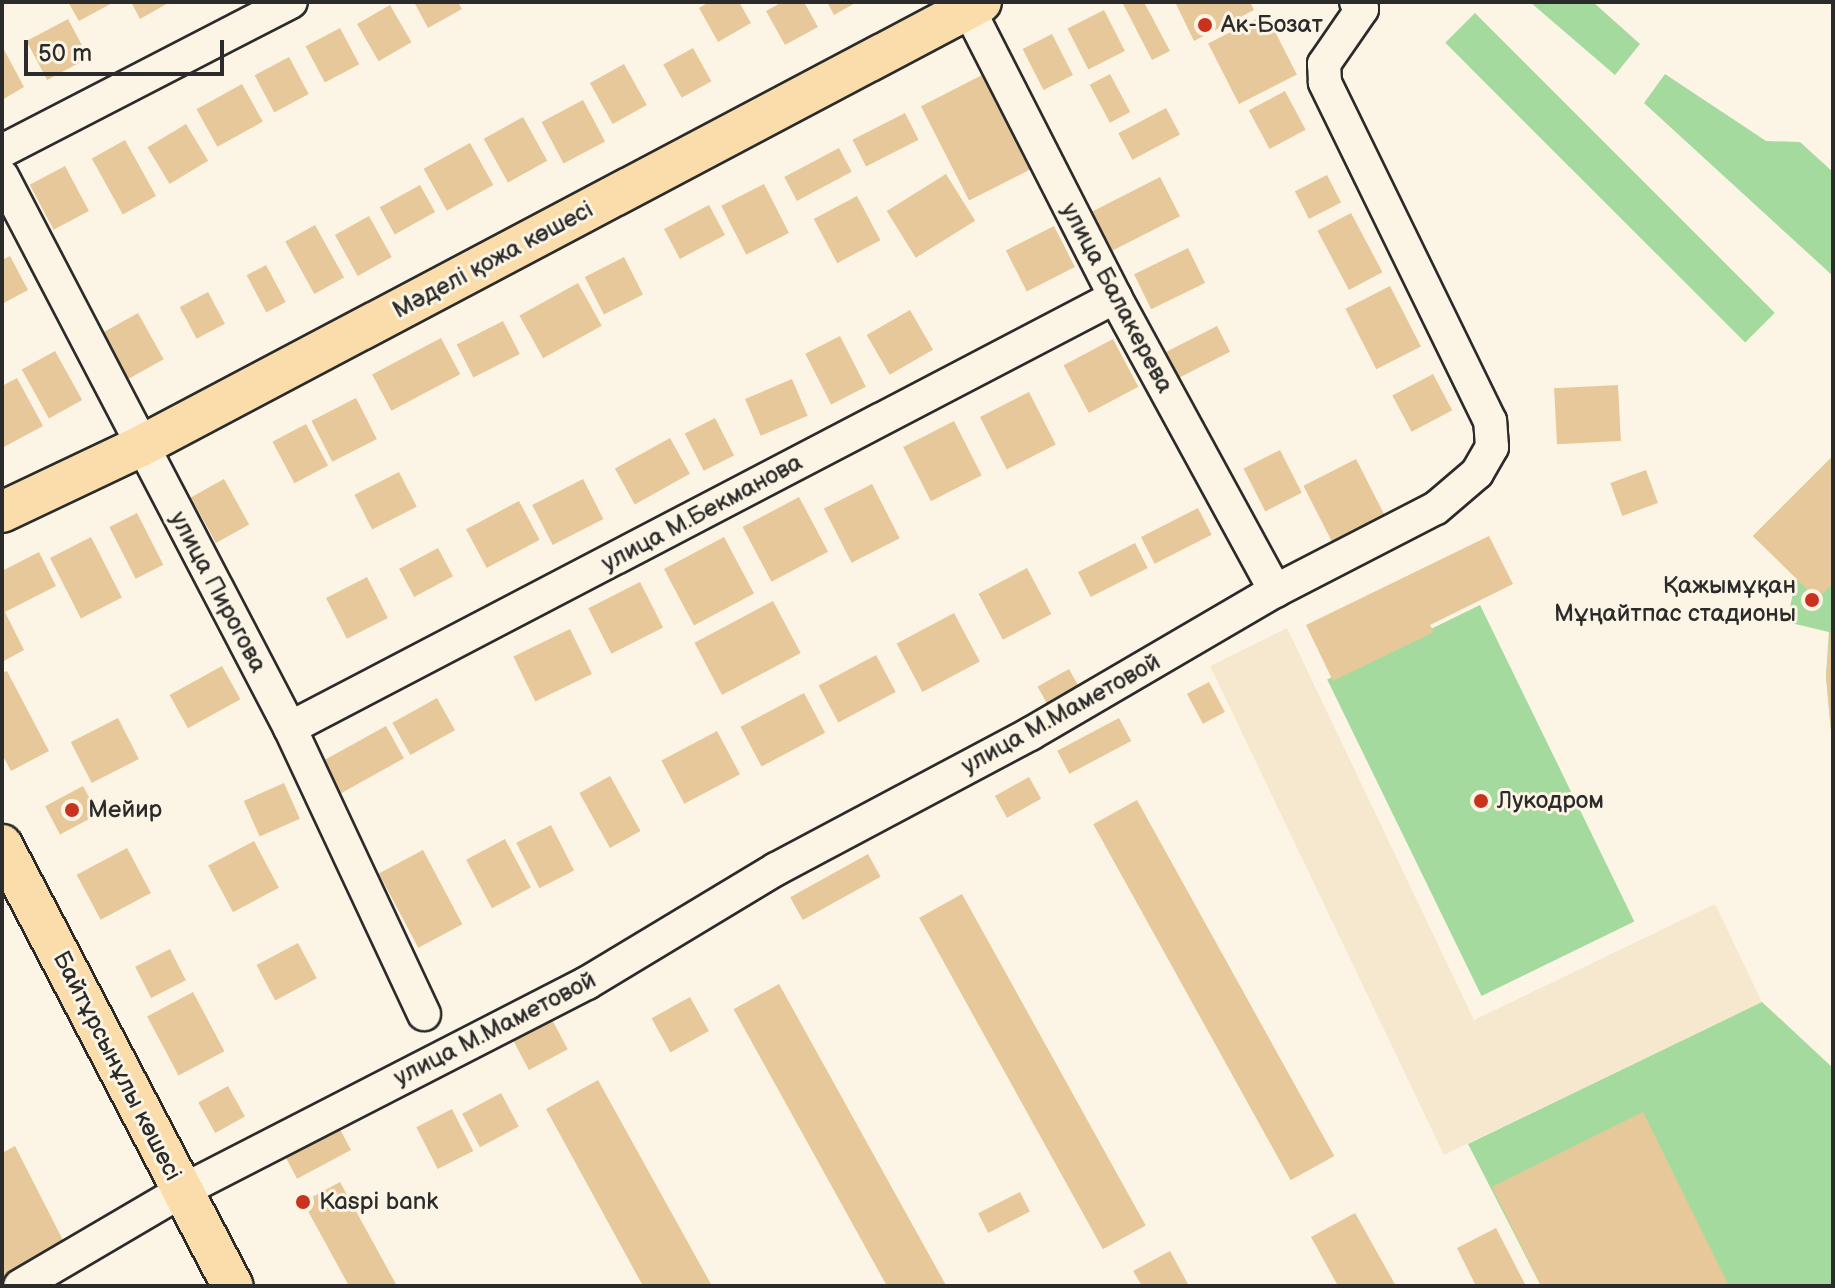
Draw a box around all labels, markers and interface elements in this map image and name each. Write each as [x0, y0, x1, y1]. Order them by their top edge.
place label: Ак-Бозат [1221, 11, 1323, 39]
marker: Ак-Бозат [1196, 16, 1214, 34]
scale bar [28, 24, 228, 74]
text: 50 m [38, 39, 92, 68]
street label: Мәделі қожа көшесі [388, 195, 598, 325]
street label: улица Балакерева [1055, 198, 1179, 398]
street label: улица М.Бекманова [597, 448, 807, 578]
street label: улица Пирогова [163, 506, 273, 678]
place label: Қажымұқан Мұңайтпас стадионы [1554, 572, 1796, 628]
marker: Қажымұқан Мұңайтпас стадионы [1803, 591, 1821, 609]
street label: улица М.Маметовой [956, 647, 1166, 781]
place label: Лукодром [1497, 787, 1604, 815]
marker: Лукодром [1472, 792, 1490, 810]
place label: Мейир [88, 796, 162, 824]
marker: Мейир [63, 801, 81, 819]
street label: Байтұрсынұлы көшесі [47, 946, 187, 1186]
street label: улица М.Маметовой [389, 966, 601, 1092]
place label: Kaspi bank [319, 1188, 438, 1216]
marker: Kaspi bank [294, 1193, 312, 1211]

